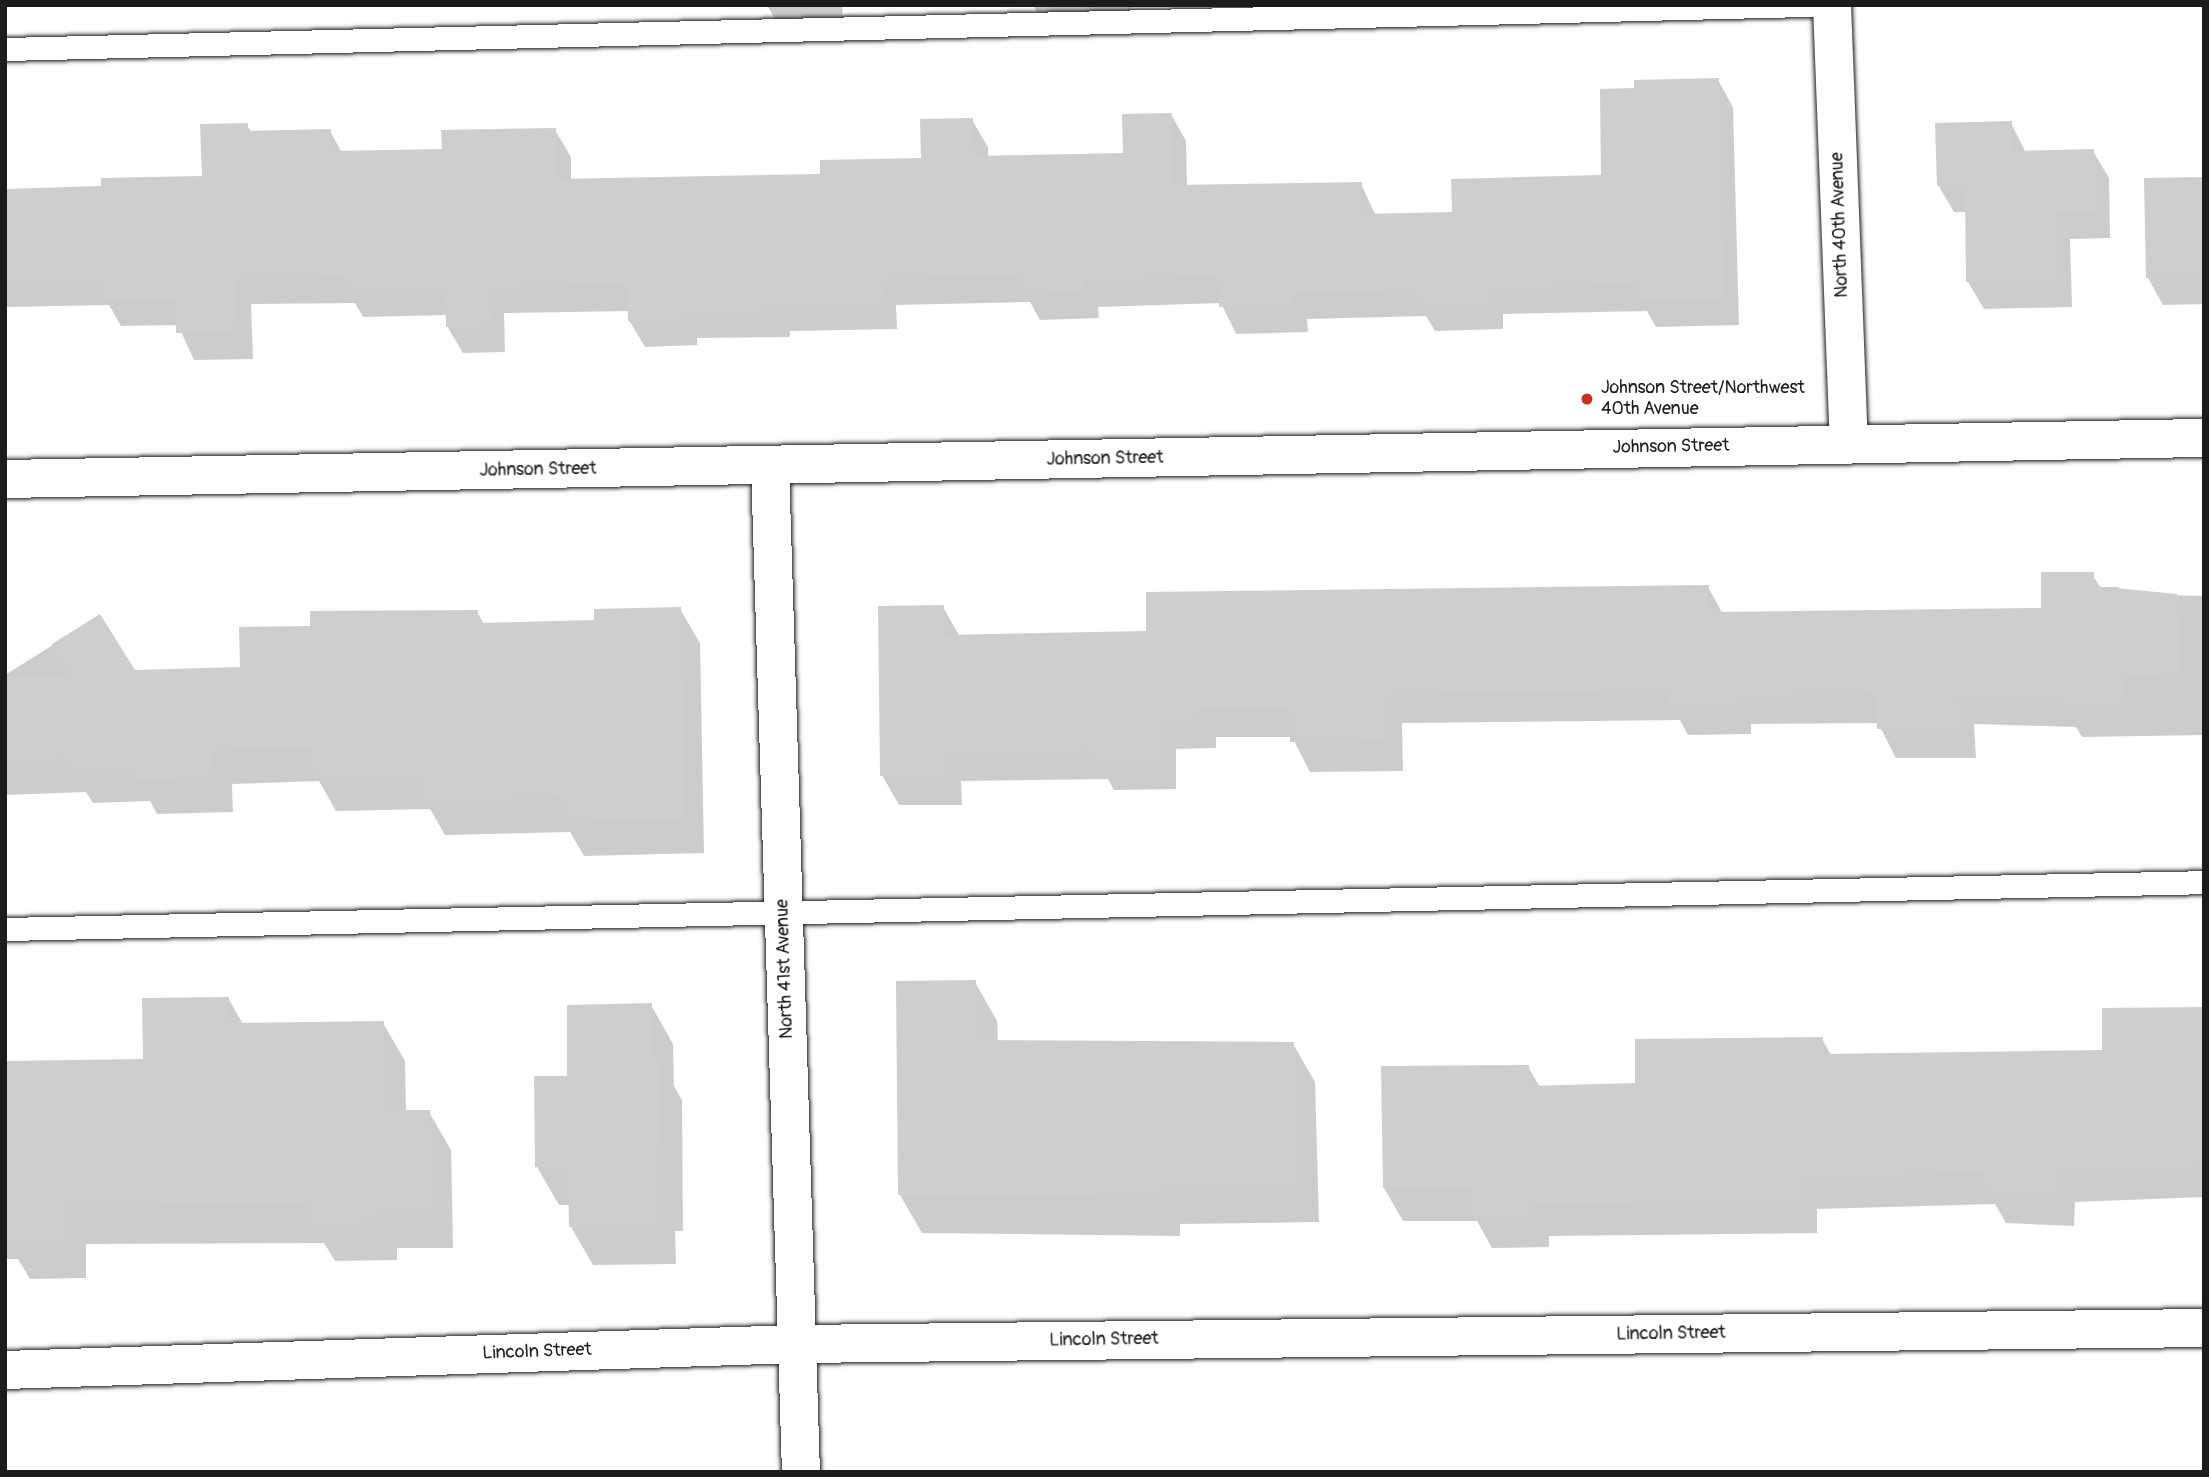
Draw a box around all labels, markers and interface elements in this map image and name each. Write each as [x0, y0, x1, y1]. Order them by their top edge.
street label: North 40th Avenue [1827, 152, 1853, 298]
place label: Johnson Street/Northwest 40th Avenue [1601, 378, 1805, 420]
marker: Johnson Street/Northwest 40th Avenue [1579, 391, 1595, 407]
street label: Johnson Street [1612, 435, 1730, 459]
street label: Johnson Street [1046, 447, 1164, 471]
street label: Johnson Street [479, 458, 597, 482]
street label: North 41st Avenue [772, 899, 798, 1039]
street label: Lincoln Street [1616, 1322, 1726, 1346]
street label: Lincoln Street [1049, 1328, 1159, 1352]
street label: Lincoln Street [482, 1339, 592, 1365]

